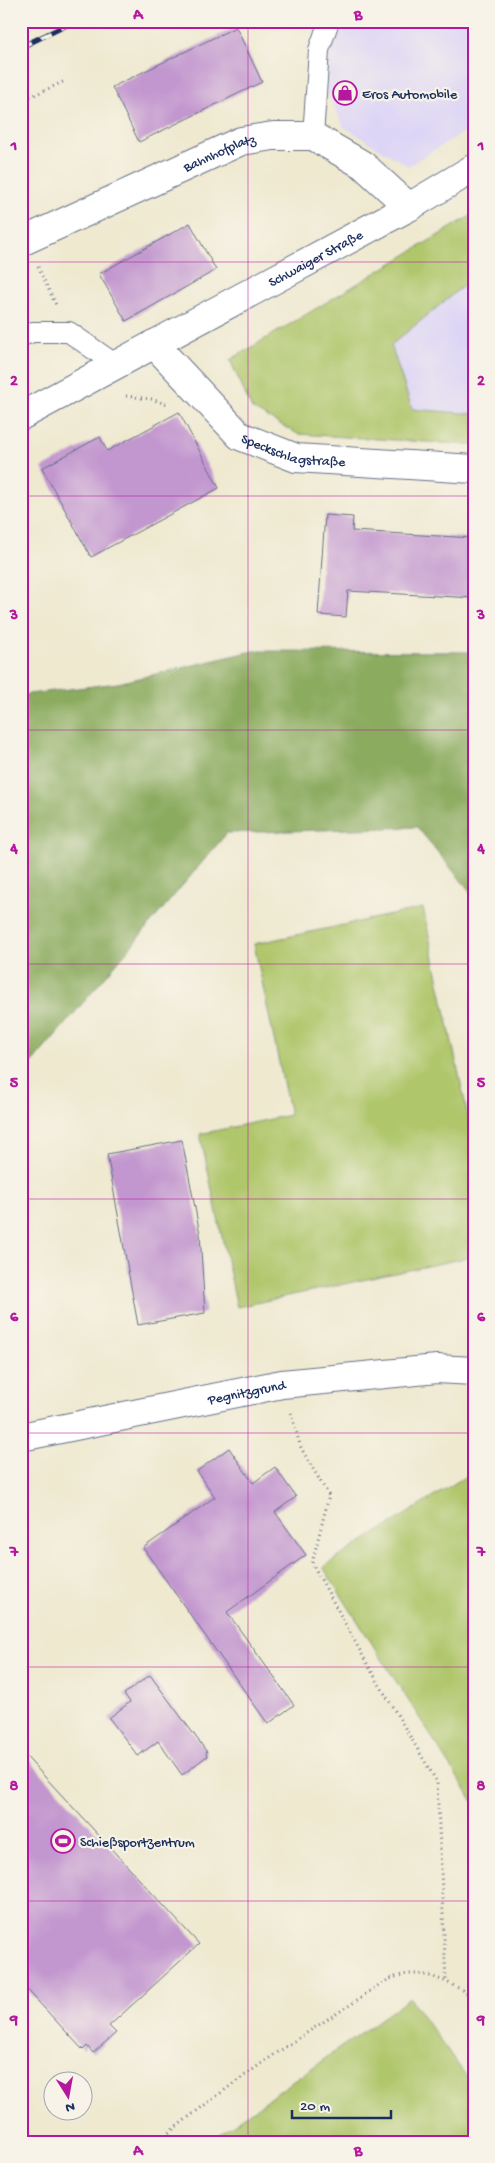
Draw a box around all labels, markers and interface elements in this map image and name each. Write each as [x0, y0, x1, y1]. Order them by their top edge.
text: A [132, 7, 144, 26]
text: B [353, 7, 363, 26]
shop icon: Eros Automobile [332, 80, 358, 106]
place label: Eros Automobile [362, 87, 458, 104]
street label: Bahnhofplatz [180, 133, 258, 178]
text: 1 [10, 138, 17, 157]
text: 1 [477, 138, 484, 157]
street label: Schwaiger Straße [266, 227, 367, 292]
text: 2 [10, 373, 18, 392]
text: 2 [477, 373, 485, 392]
street label: Speckschlagstraße [238, 431, 347, 472]
text: 3 [9, 607, 18, 626]
text: 3 [476, 607, 485, 626]
text: 4 [9, 841, 18, 860]
text: 4 [476, 841, 485, 860]
text: 5 [10, 1075, 19, 1094]
text: 5 [477, 1075, 486, 1094]
text: 6 [10, 1309, 19, 1328]
text: 6 [477, 1309, 486, 1328]
street label: Pegnitzgrund [206, 1377, 289, 1410]
text: 7 [9, 1544, 19, 1563]
text: 7 [476, 1544, 486, 1563]
text: 8 [10, 1778, 19, 1797]
text: 8 [477, 1778, 486, 1797]
sports icon: Schießsportzentrum [50, 1828, 76, 1854]
place label: Schießsportzentrum [80, 1835, 195, 1852]
text: 9 [9, 2012, 18, 2031]
text: 9 [476, 2012, 485, 2031]
north arrow [42, 2070, 92, 2120]
scale bar [292, 2088, 391, 2120]
text: N [64, 2097, 76, 2116]
text: 20 m [300, 2098, 330, 2116]
text: A [132, 2143, 144, 2162]
text: B [353, 2143, 363, 2162]

